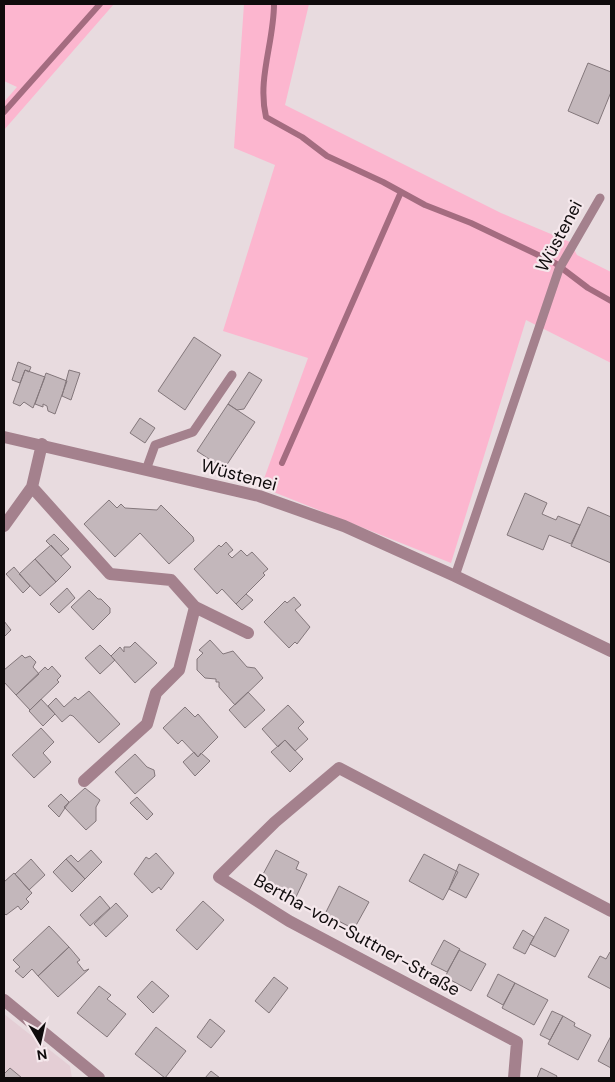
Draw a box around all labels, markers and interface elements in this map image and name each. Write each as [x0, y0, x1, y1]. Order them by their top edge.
street label: Wüstenei [530, 196, 588, 276]
street label: Wüstenei [198, 453, 280, 497]
street label: Bertha-von-Suttner-Straße [250, 868, 464, 1002]
north arrow [15, 1017, 65, 1067]
text: N [36, 1045, 48, 1065]

